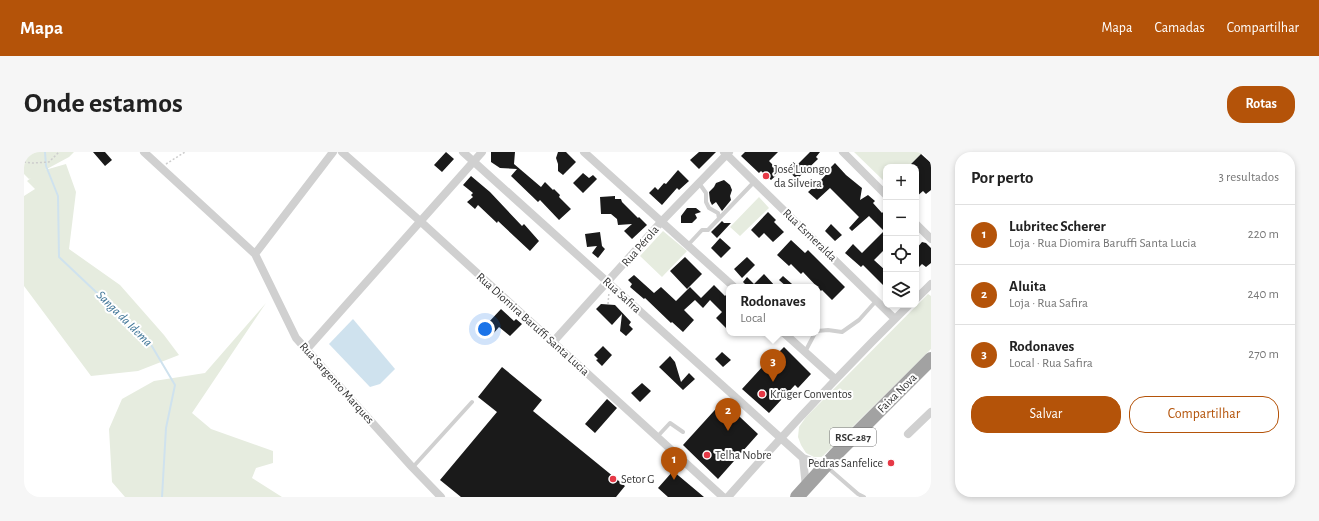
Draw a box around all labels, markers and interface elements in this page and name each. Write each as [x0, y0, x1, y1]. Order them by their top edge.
text: Mapa [20, 19, 63, 38]
text: Mapa [1102, 21, 1132, 35]
text: Camadas [1154, 21, 1205, 35]
text: Compartilhar [1227, 21, 1299, 35]
button: Rotas [1227, 86, 1295, 123]
text: Onde estamos [24, 90, 183, 118]
place label: José Luongo da Silveira [774, 163, 830, 189]
map controls [883, 164, 919, 308]
button: + [883, 164, 919, 200]
text: Por perto [971, 169, 1034, 186]
marker: José Luongo da Silveira [761, 171, 771, 181]
text: 3 resultados [1219, 171, 1279, 184]
button: − [883, 200, 919, 236]
street label: Rua Esmeralda [781, 207, 839, 264]
text: Lubritec Scherer [1009, 219, 1106, 234]
street label: Rua Pérola [619, 223, 661, 269]
text: 1 [982, 228, 986, 241]
text: 220 m [1248, 228, 1279, 241]
button: locate [883, 236, 919, 272]
text: Loja · Rua Diomira Baruffi Santa Lucia [1009, 237, 1196, 250]
street label: Rua Diomira Baruffi Santa Lucia [474, 270, 592, 378]
button: layers [883, 272, 919, 308]
street label: Rua Safira [601, 275, 644, 315]
text: Aluita [1009, 279, 1046, 294]
popup [726, 284, 820, 336]
text: 2 [981, 288, 987, 301]
text: 240 m [1247, 288, 1279, 301]
water label: Sanga da Idema [94, 289, 155, 350]
text: Rodonaves [740, 294, 806, 309]
text: Loja · Rua Safira [1009, 297, 1088, 310]
text: Local [740, 312, 766, 325]
your location [475, 319, 495, 339]
text: Rodonaves [1009, 339, 1074, 354]
street label: Rua Sargento Marques [298, 340, 376, 426]
text: 3 [981, 348, 987, 361]
text: 270 m [1248, 348, 1279, 361]
pin: 3 [760, 349, 786, 382]
text: Local · Rua Safira [1009, 357, 1093, 370]
street label: Faixa Nova [875, 371, 919, 415]
place label: Krüger Conventos [770, 388, 852, 400]
marker: Krüger Conventos [757, 389, 767, 399]
button: Salvar [971, 396, 1121, 433]
button: Compartilhar [1129, 396, 1279, 433]
pin: 2 [715, 398, 741, 431]
road number: RSC-287 [830, 428, 876, 446]
pin: 1 [661, 447, 687, 480]
place label: Telha Nobre [715, 449, 772, 461]
marker: Telha Nobre [702, 450, 712, 460]
place label: Pedras Sanfelice [808, 457, 883, 469]
marker: Pedras Sanfelice [886, 458, 896, 468]
place label: Setor G [621, 473, 654, 485]
marker: Setor G [608, 474, 618, 484]

